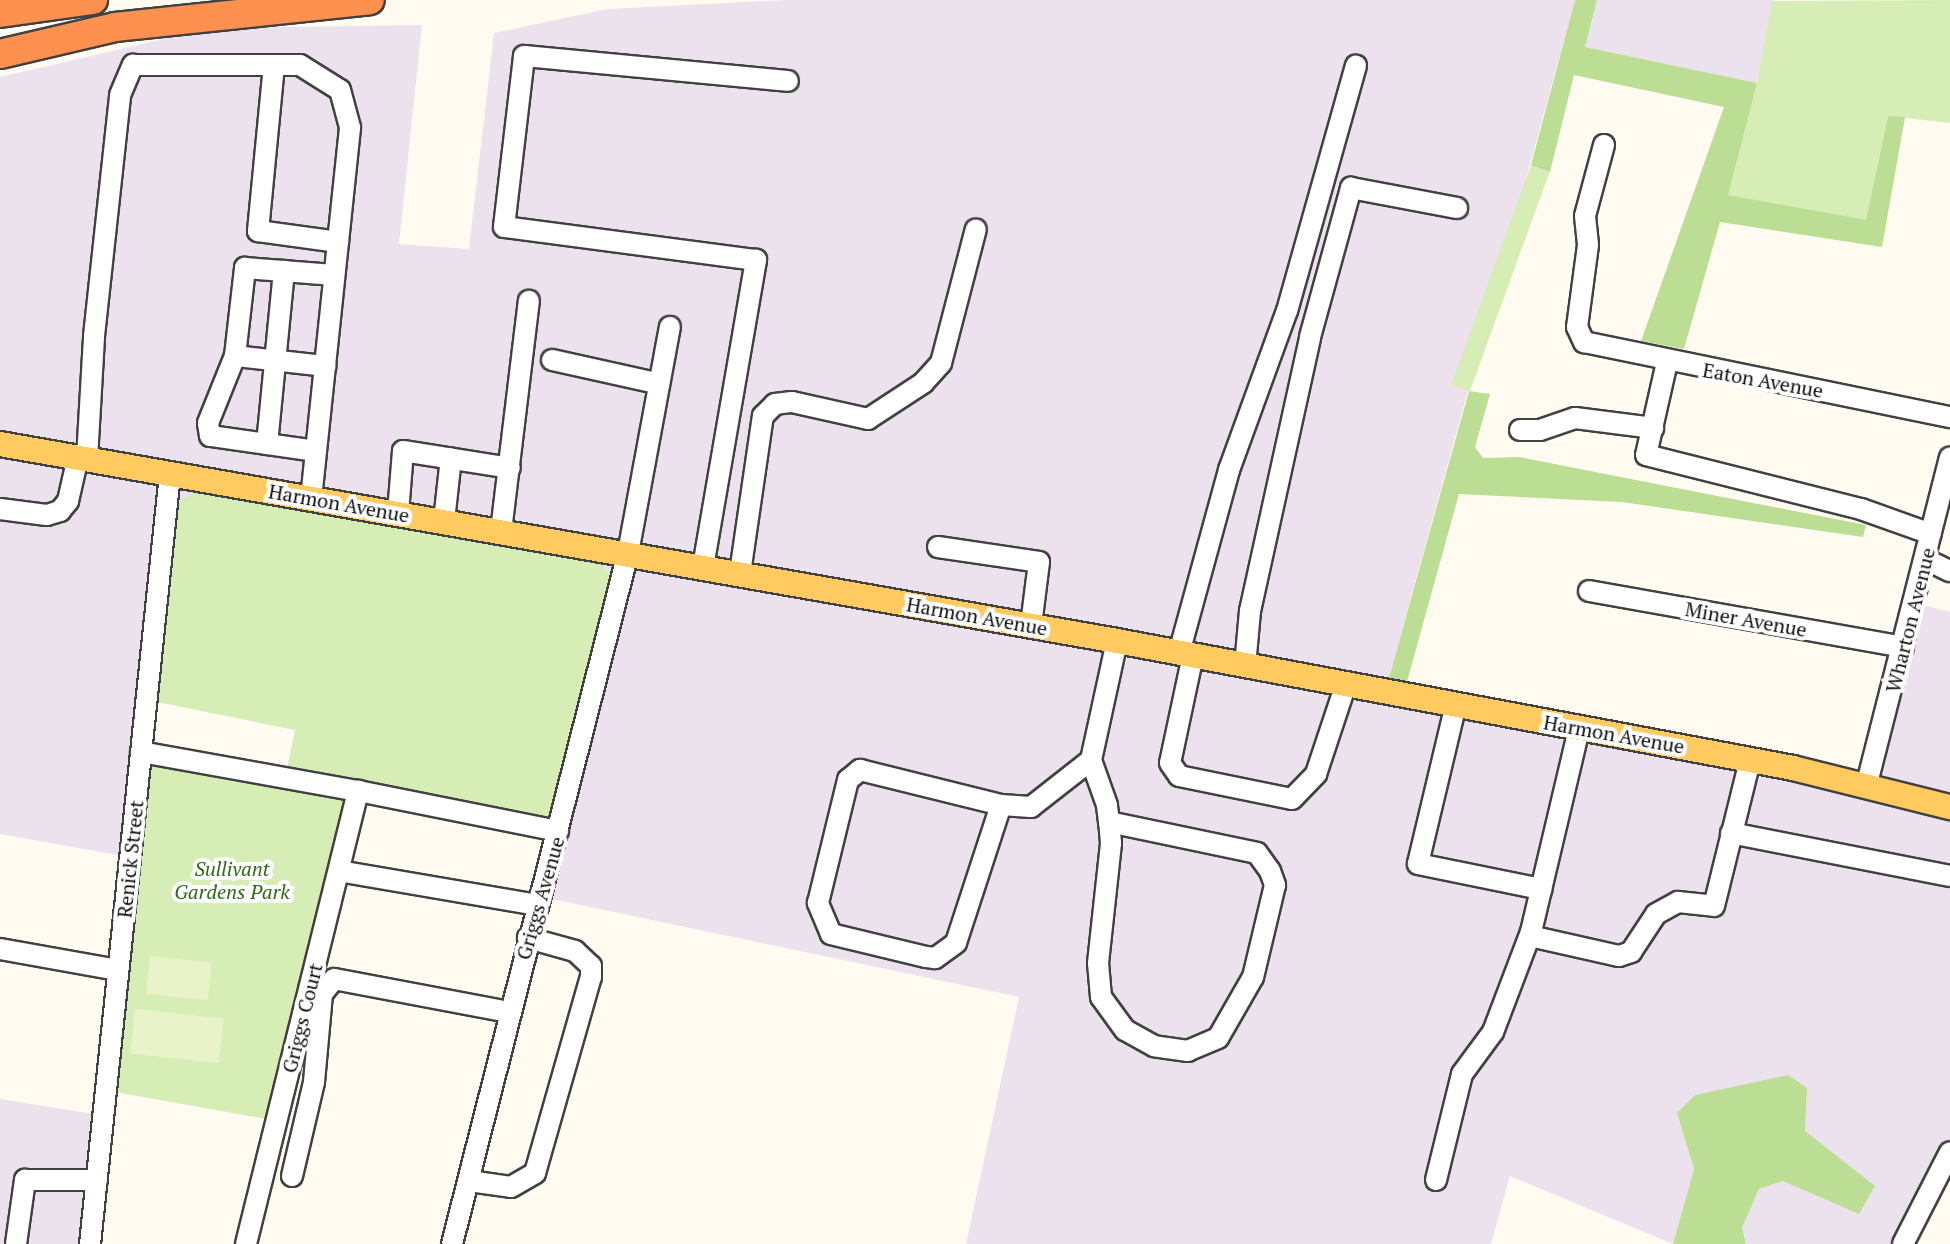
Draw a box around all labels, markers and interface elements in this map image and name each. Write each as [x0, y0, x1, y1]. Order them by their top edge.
street label: Eaton Avenue [1701, 358, 1825, 402]
street label: Harmon Avenue [267, 479, 411, 527]
street label: Wharton Avenue [1880, 545, 1940, 695]
street label: Harmon Avenue [905, 592, 1049, 640]
street label: Miner Avenue [1683, 596, 1809, 642]
street label: Harmon Avenue [1542, 710, 1686, 758]
street label: Renick Street [112, 799, 148, 919]
street label: Griggs Avenue [511, 833, 569, 963]
park label: Sullivant Gardens Park [174, 857, 290, 904]
street label: Griggs Court [277, 961, 327, 1075]

